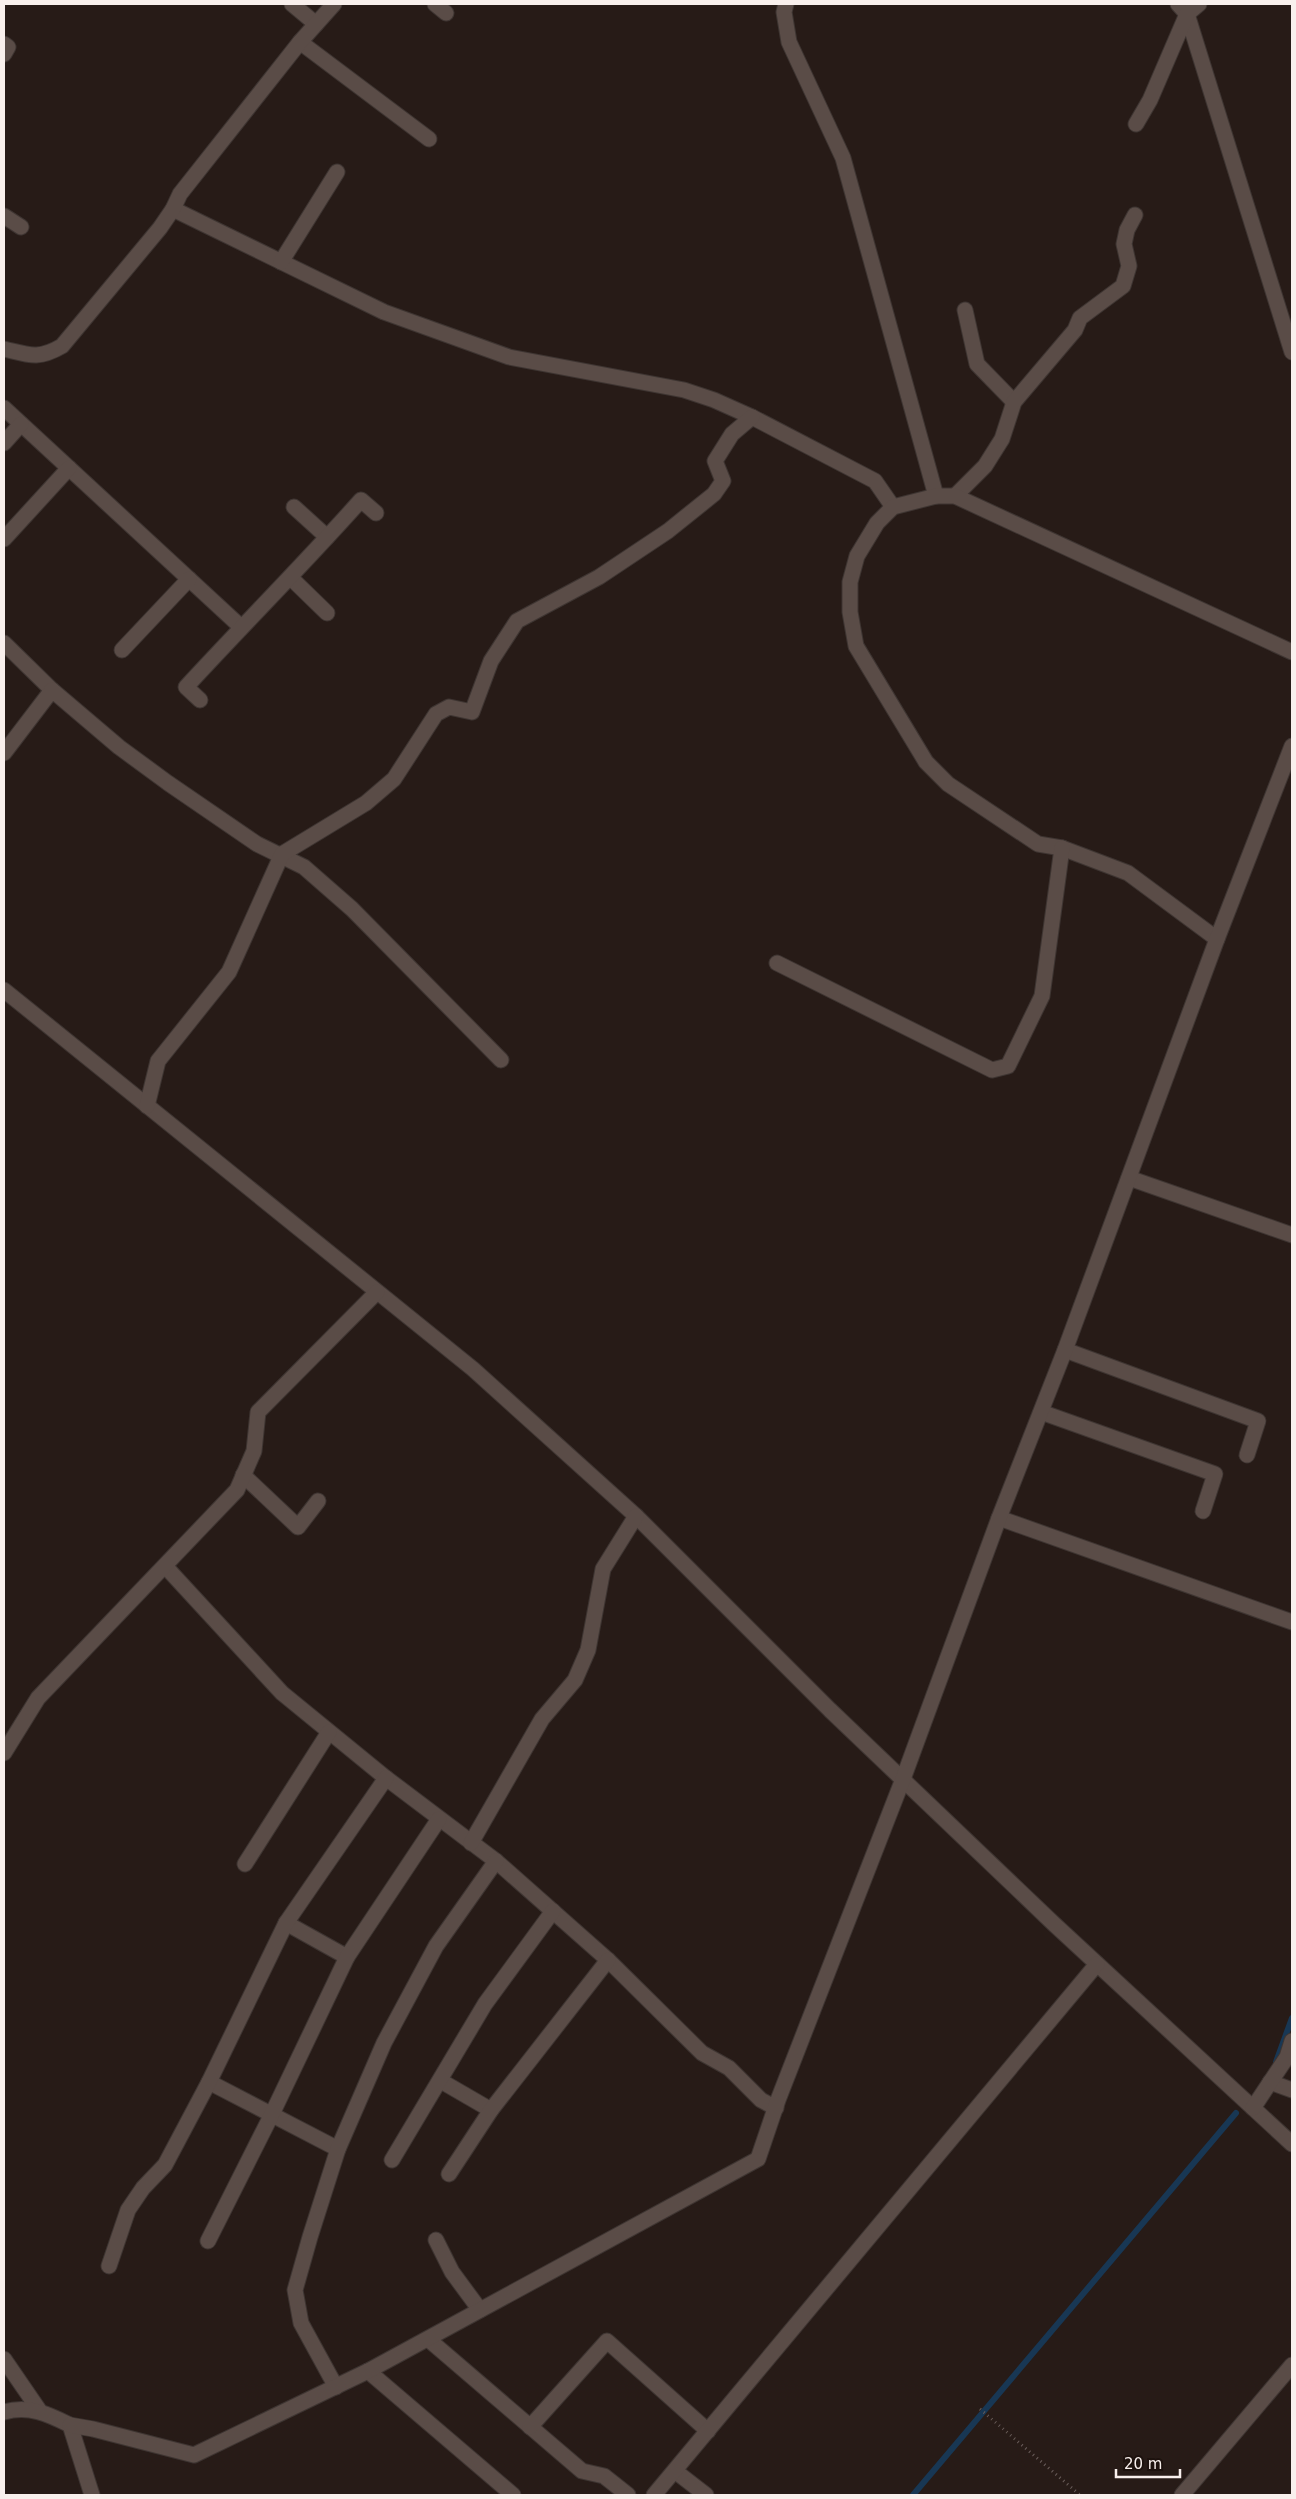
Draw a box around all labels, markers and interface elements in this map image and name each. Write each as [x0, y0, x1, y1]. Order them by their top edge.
scale bar [1116, 2446, 1180, 2478]
text: 20 m [1124, 2455, 1162, 2473]

